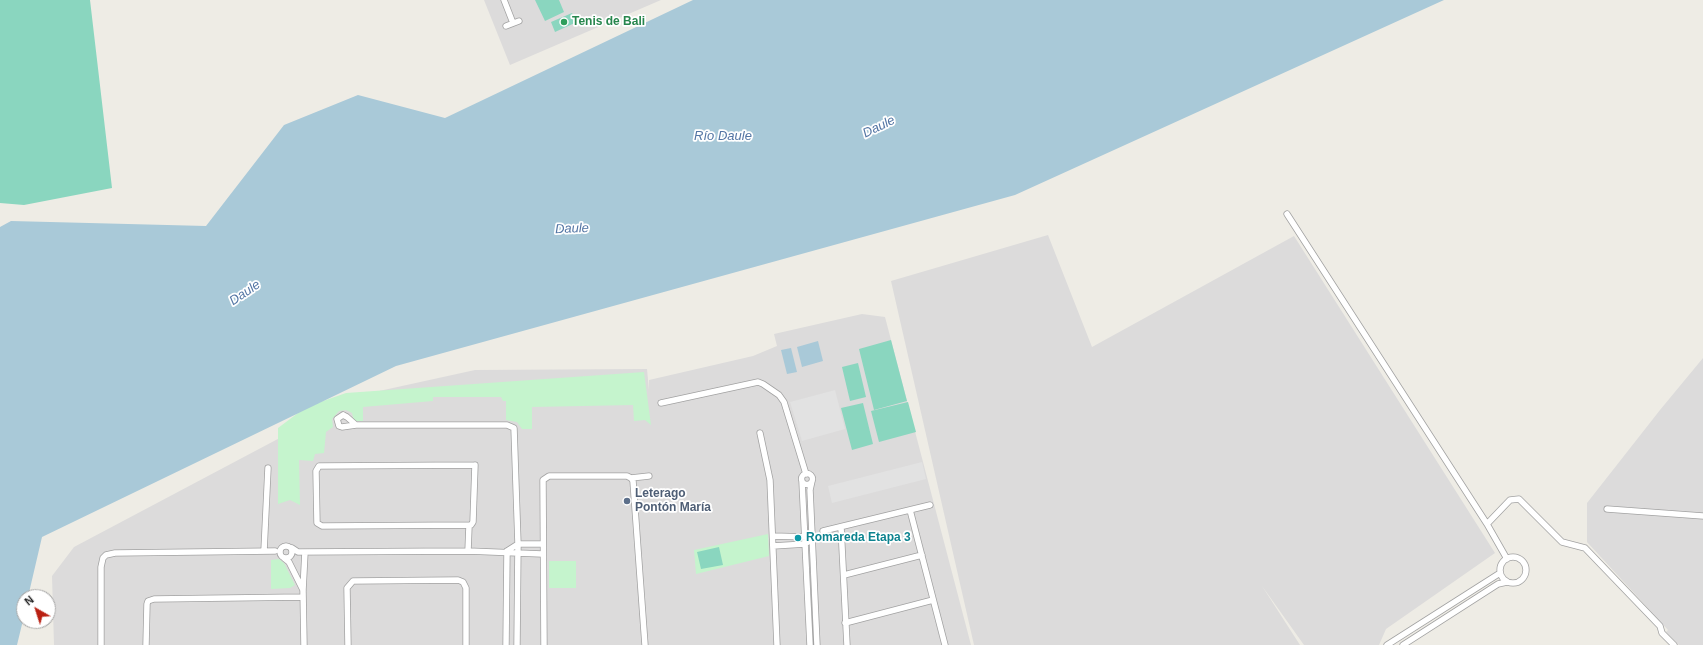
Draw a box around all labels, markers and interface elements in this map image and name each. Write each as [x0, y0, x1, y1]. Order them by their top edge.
place label: Tenis de Bali [572, 15, 645, 29]
marker: Tenis de Bali [559, 17, 569, 27]
water label: Daule [860, 113, 898, 141]
water label: Río Daule [694, 128, 752, 144]
water label: Daule [555, 221, 589, 237]
water label: Daule [227, 277, 263, 309]
place label: Leterago Pontón María [635, 487, 711, 515]
marker: Leterago Pontón María [622, 496, 632, 506]
place label: Romareda Etapa 3 [806, 531, 911, 545]
marker: Romareda Etapa 3 [793, 533, 803, 543]
north arrow [16, 589, 56, 629]
text: N [22, 593, 36, 608]

